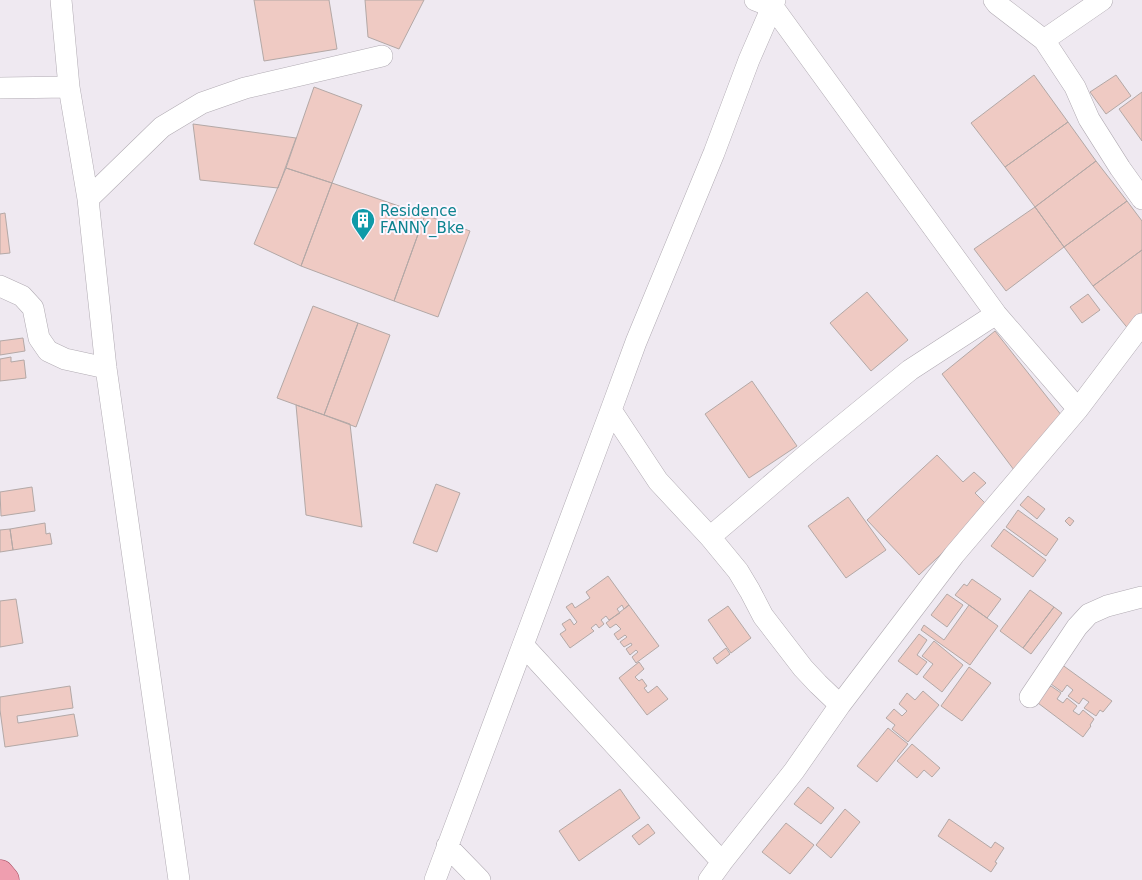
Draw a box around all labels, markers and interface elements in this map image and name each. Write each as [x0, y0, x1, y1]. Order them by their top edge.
place label: Residence FANNY_Bke [380, 202, 464, 238]
building icon: Residence FANNY_Bke [350, 207, 376, 241]

